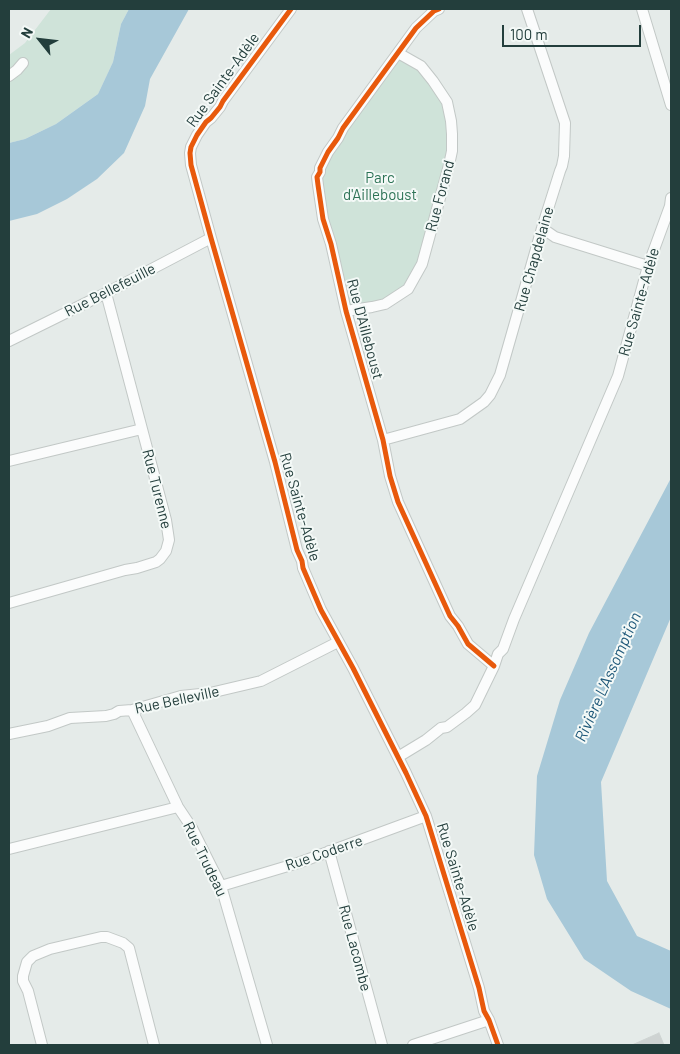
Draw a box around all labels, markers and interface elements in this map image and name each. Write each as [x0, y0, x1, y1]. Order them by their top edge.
north arrow [15, 15, 65, 65]
scale bar [505, 15, 644, 47]
text: N [17, 24, 36, 41]
text: 100 m [510, 25, 548, 43]
street label: Rue Sainte-Adèle [183, 29, 263, 131]
street label: Rue Forand [422, 158, 458, 234]
park label: Parc d'Ailleboust [343, 169, 417, 204]
street label: Rue Chapdelaine [510, 204, 558, 314]
street label: Rue Sainte-Adèle [615, 246, 663, 358]
street label: Rue Bellefeuille [61, 259, 159, 321]
street label: Rue D'Ailleboust [343, 277, 387, 381]
street label: Rue Turenne [138, 447, 176, 531]
street label: Rue Sainte-Adèle [276, 451, 324, 563]
water label: Rivière L'Assomption [571, 609, 645, 745]
street label: Rue Belleville [133, 682, 221, 718]
street label: Rue Trudeau [179, 819, 231, 899]
street label: Rue Sainte-Adèle [433, 821, 483, 933]
street label: Rue Coderre [283, 831, 365, 875]
street label: Rue Lacombe [335, 903, 375, 993]

